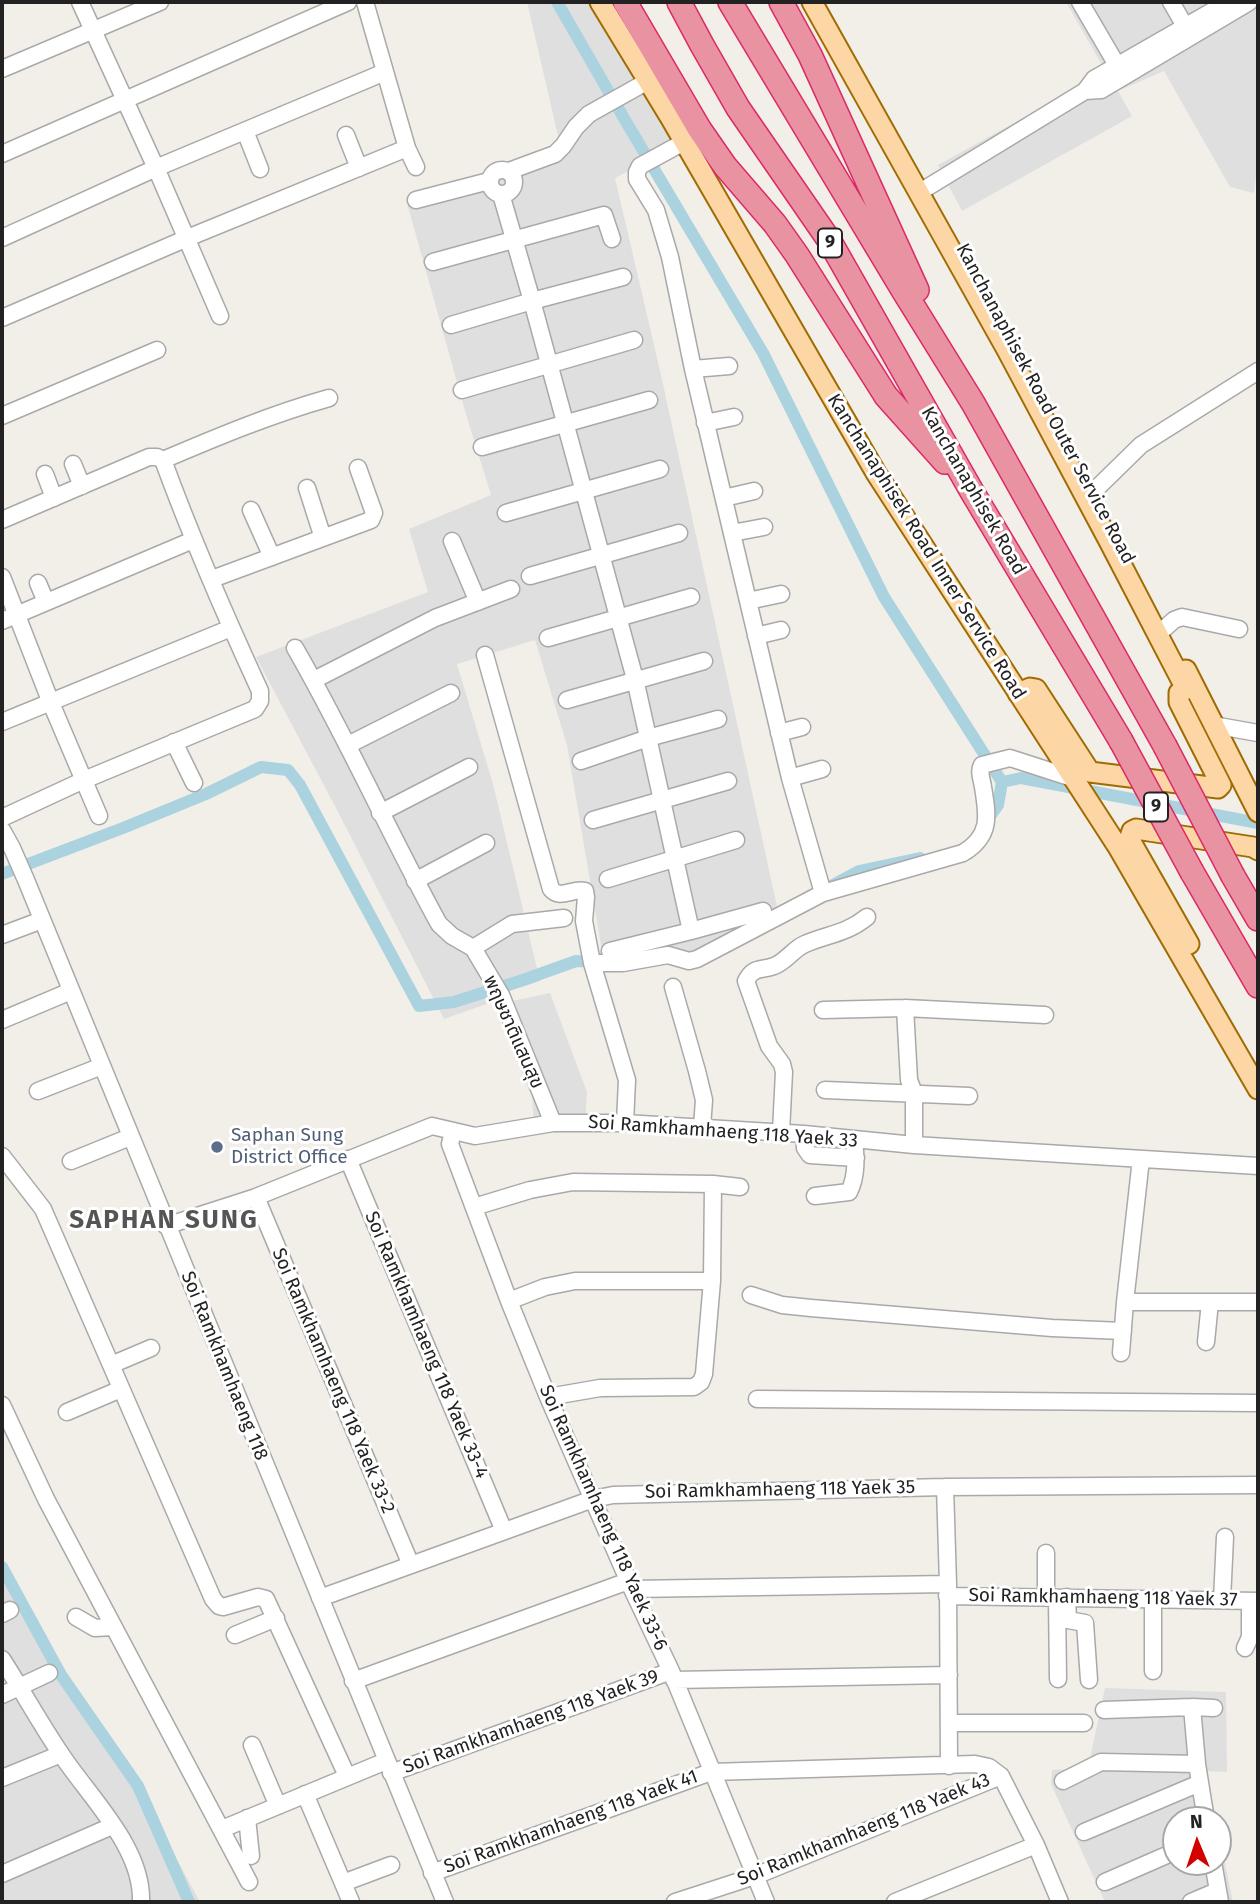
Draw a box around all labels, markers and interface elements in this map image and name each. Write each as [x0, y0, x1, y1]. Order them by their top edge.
road number: 9 [818, 229, 842, 258]
street label: Kanchanaphisek Road Outer Service Road [951, 240, 1139, 568]
street label: Kanchanaphisek Road Inner Service Road [822, 390, 1030, 704]
street label: Kanchanaphisek Road [916, 403, 1030, 579]
road number: 9 [1144, 792, 1168, 822]
street label: พฤษชาติแสนสุข [478, 972, 548, 1092]
street label: Soi Ramkhamhaeng 118 Yaek 33 [587, 1111, 859, 1153]
place label: Saphan Sung District Office [231, 1125, 347, 1169]
marker: Saphan Sung District Office [209, 1139, 225, 1155]
district label: SAPHAN SUNG [71, 1205, 257, 1237]
street label: Soi Ramkhamhaeng 118 Yaek 33-4 [359, 1208, 493, 1482]
street label: Soi Ramkhamhaeng 118 Yaek 33-2 [267, 1245, 399, 1517]
street label: Soi Ramkhamhaeng 118 [176, 1268, 272, 1464]
street label: Soi Ramkhamhaeng 118 Yaek 33-6 [534, 1382, 672, 1654]
street label: Soi Ramkhamhaeng 118 Yaek 35 [645, 1476, 915, 1504]
street label: Soi Ramkhamhaeng 118 Yaek 37 [968, 1584, 1238, 1612]
street label: Soi Ramkhamhaeng 118 Yaek 39 [400, 1665, 662, 1779]
street label: Soi Ramkhamhaeng 118 Yaek 41 [441, 1765, 701, 1879]
street label: Soi Ramkhamhaeng 118 Yaek 43 [734, 1769, 994, 1891]
north arrow [1162, 1806, 1232, 1876]
text: N [1190, 1810, 1203, 1833]

